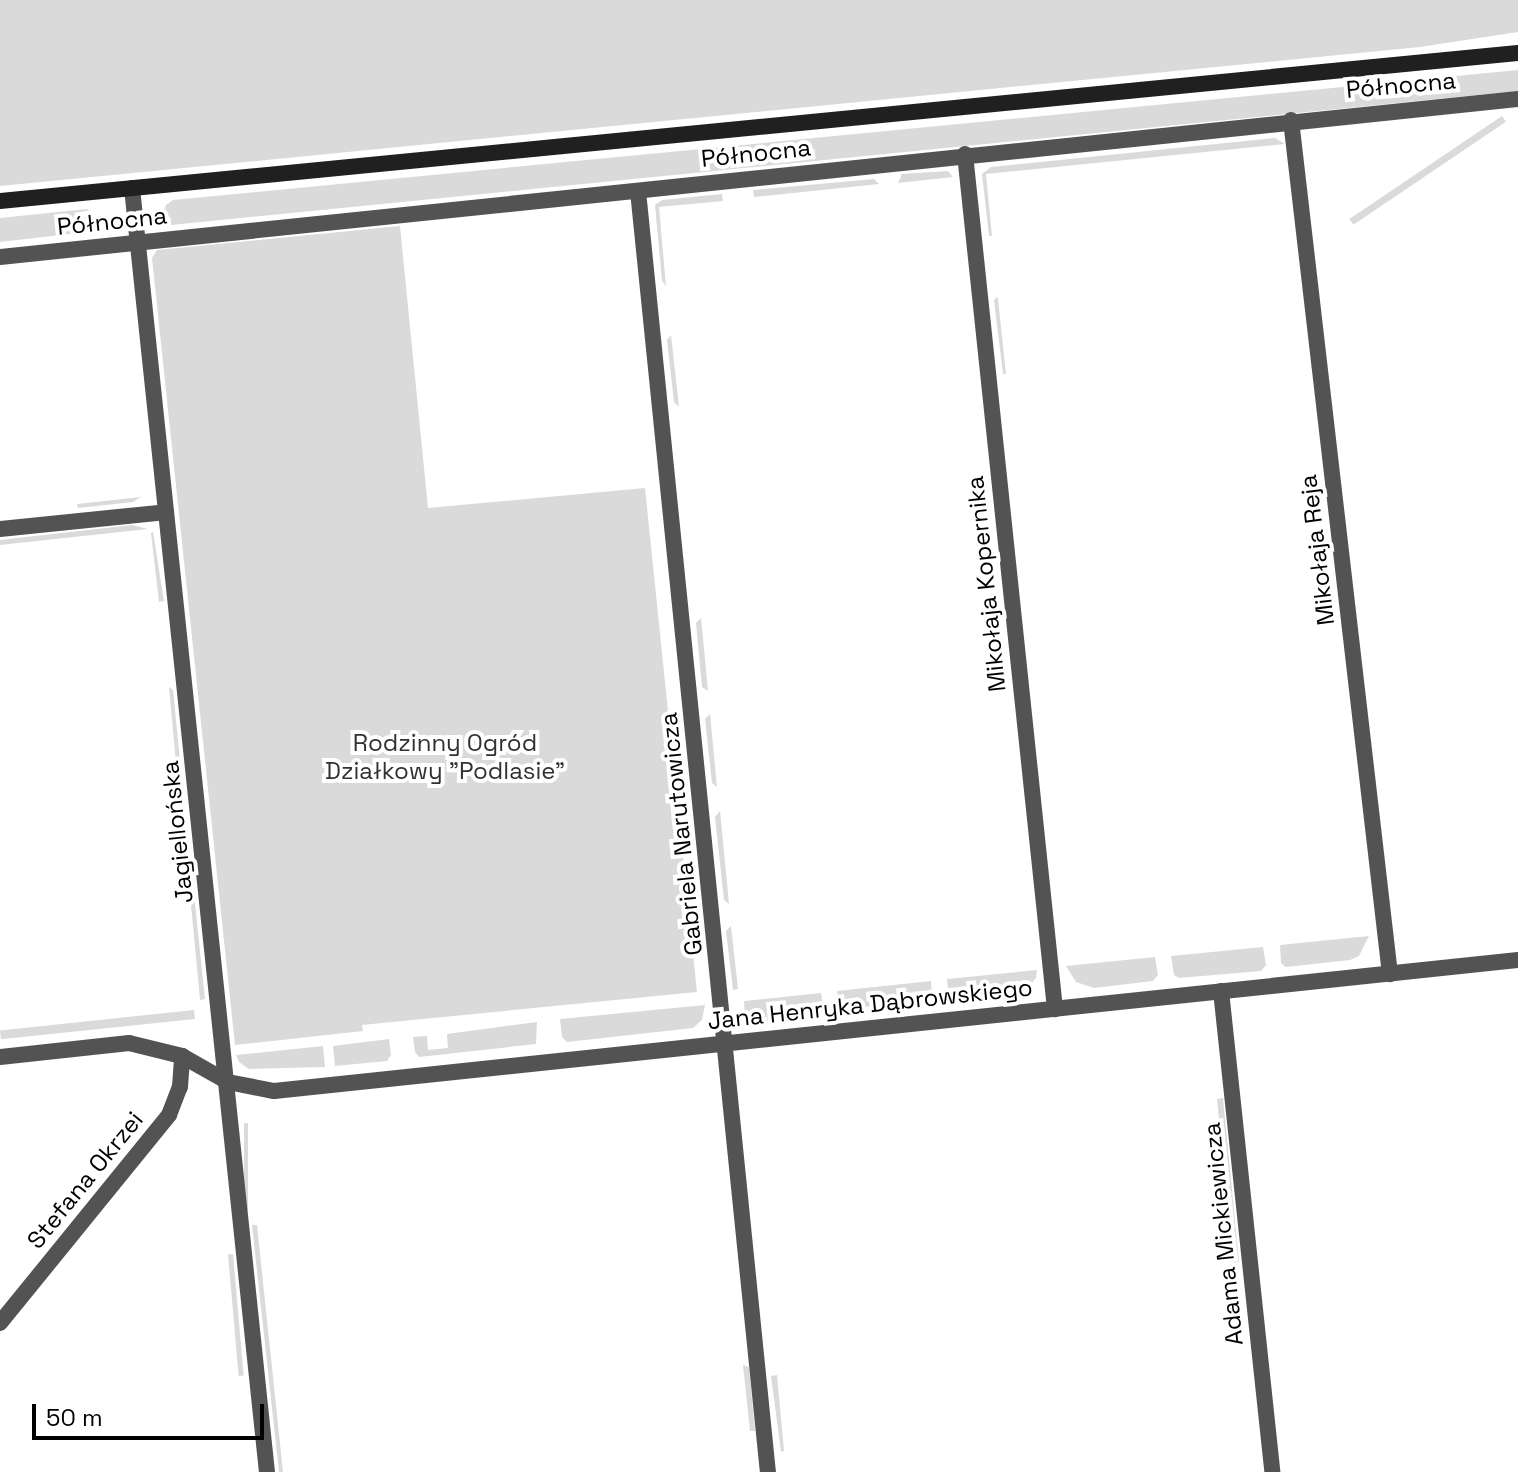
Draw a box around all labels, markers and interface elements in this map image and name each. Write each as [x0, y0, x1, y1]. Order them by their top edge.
street label: Północna [1345, 66, 1457, 104]
street label: Północna [700, 133, 812, 173]
street label: Północna [56, 201, 168, 241]
street label: Mikołaja Reja [1293, 473, 1341, 627]
street label: Mikołaja Kopernika [960, 475, 1012, 693]
street label: Gabriela Narutowicza [654, 711, 708, 957]
park label: Rodzinny Ogród Działkowy "Podlasie" [325, 729, 565, 785]
street label: Jagiellońska [155, 759, 199, 905]
street label: Jana Henryka Dąbrowskiego [706, 973, 1034, 1035]
street label: Stefana Okrzei [21, 1106, 149, 1254]
street label: Adama Mickiewicza [1197, 1121, 1249, 1347]
scale bar [36, 1388, 268, 1438]
text: 50 m [46, 1402, 103, 1433]

